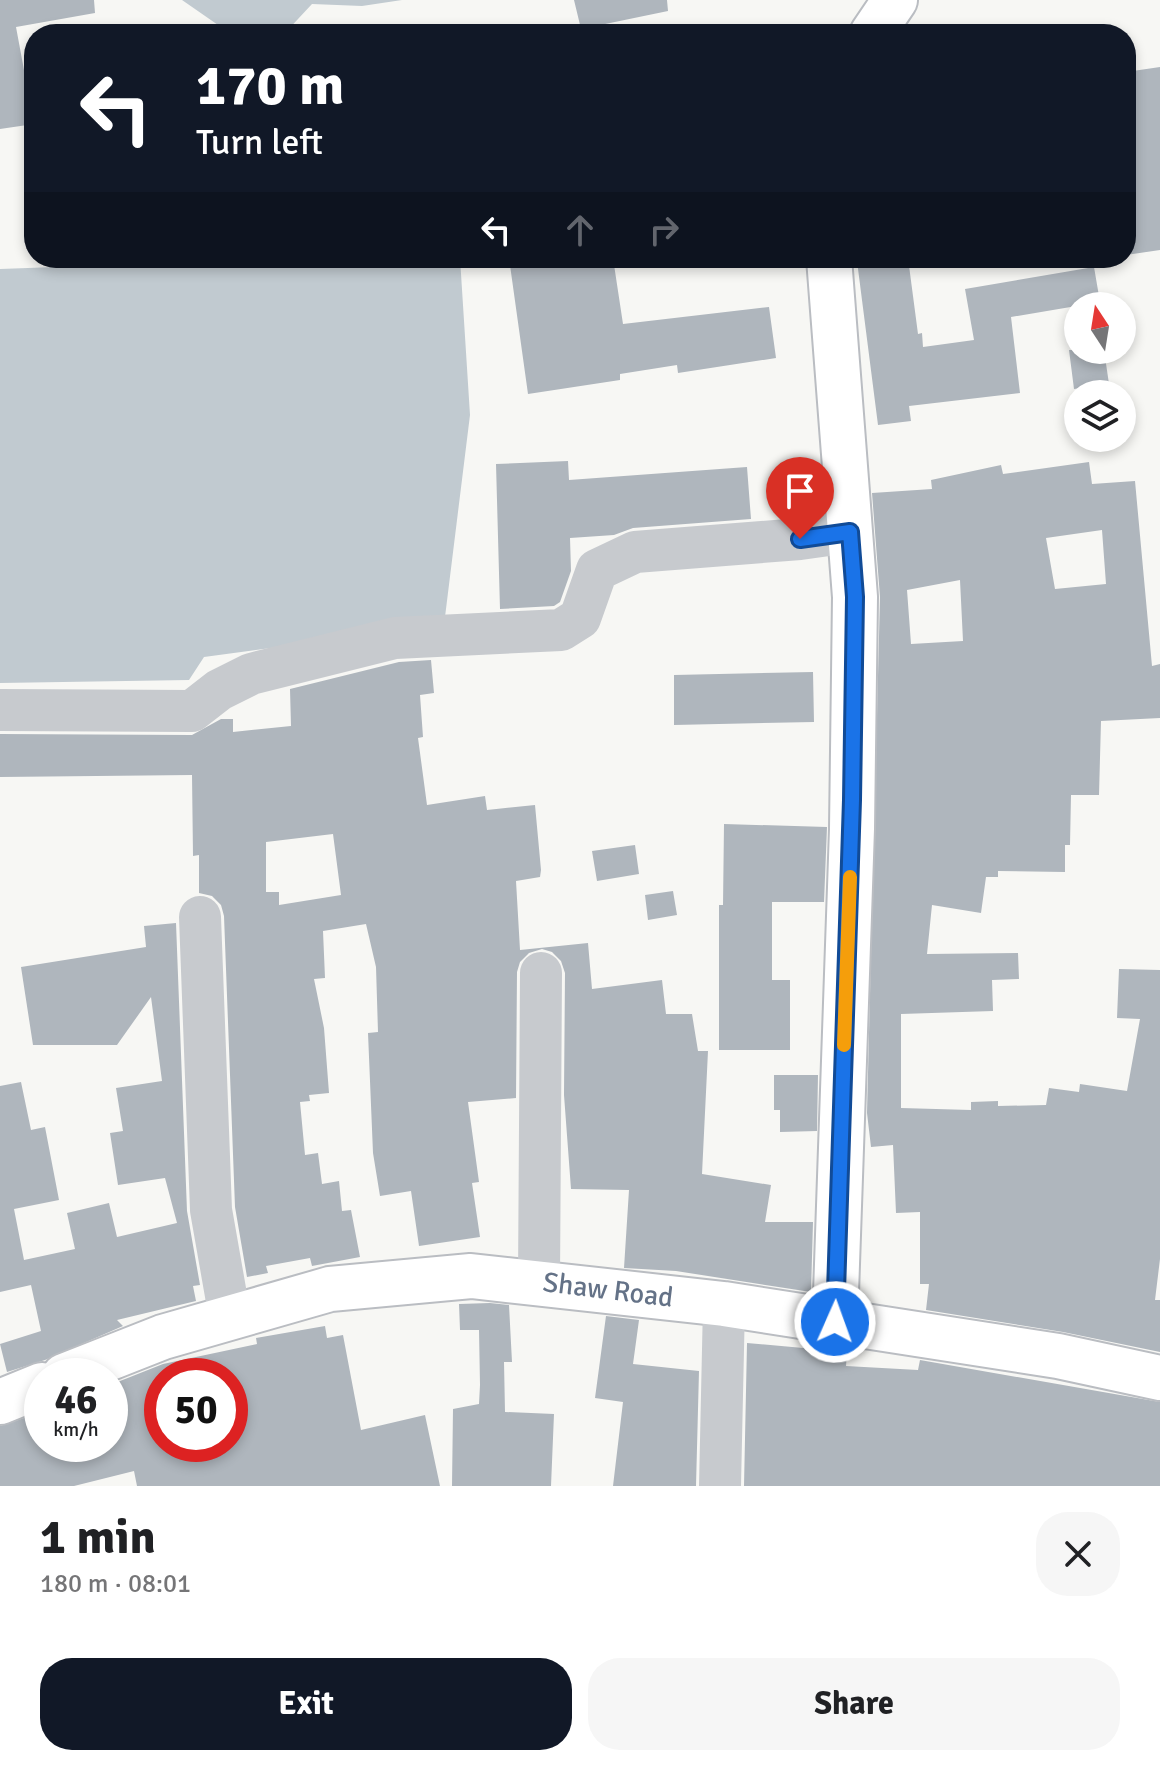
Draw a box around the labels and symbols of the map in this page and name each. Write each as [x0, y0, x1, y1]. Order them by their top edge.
north arrow [1064, 292, 1136, 364]
pin [766, 457, 834, 539]
street label: Shaw Road [541, 1265, 675, 1315]
position arrow [793, 1280, 877, 1364]
speed limit sign: 50 [144, 1358, 248, 1462]

